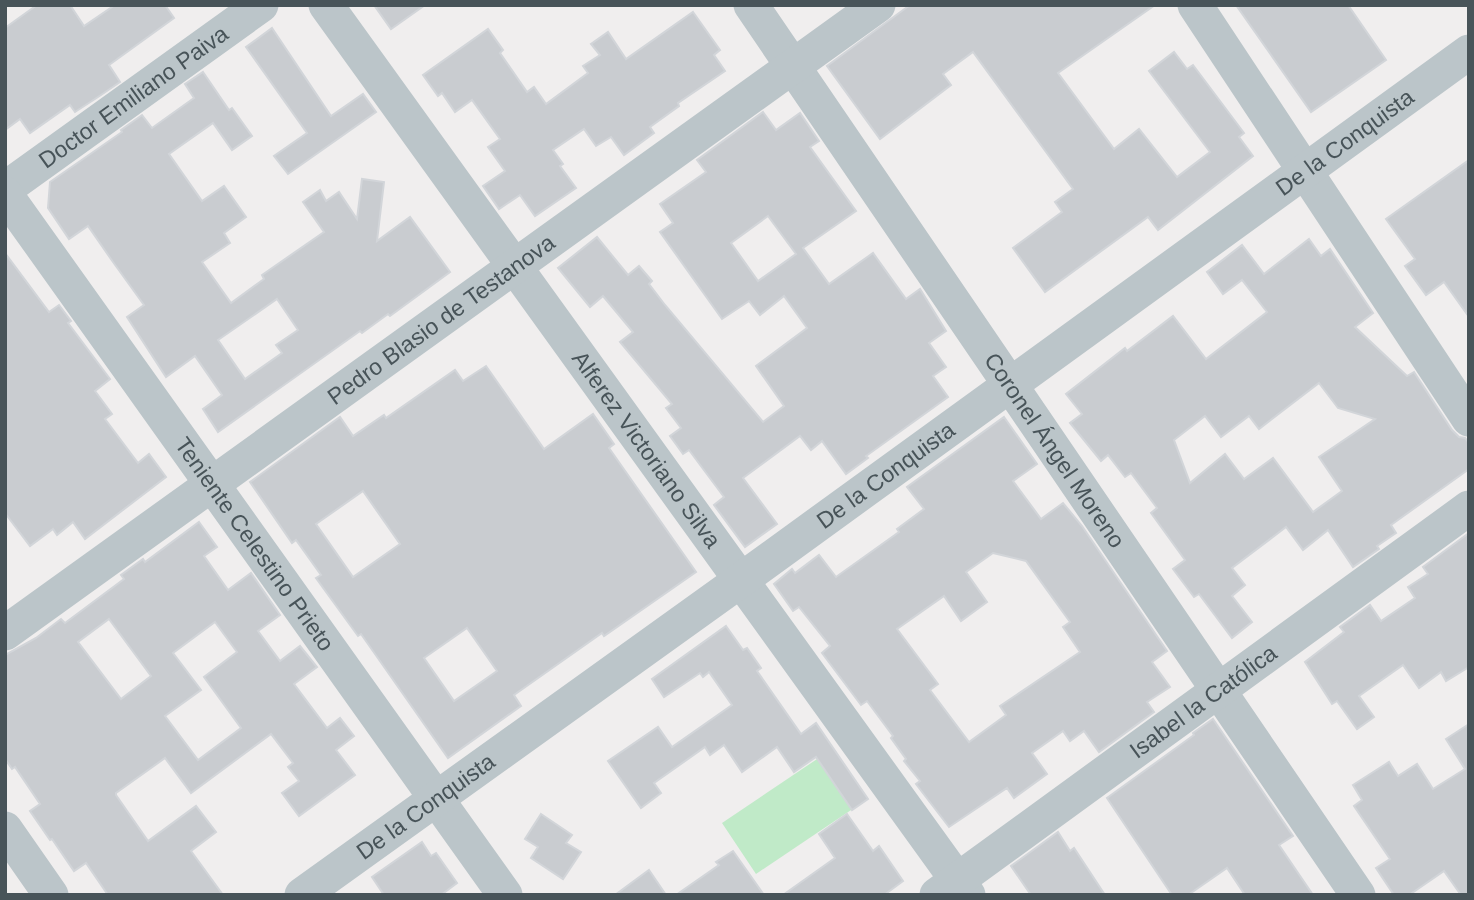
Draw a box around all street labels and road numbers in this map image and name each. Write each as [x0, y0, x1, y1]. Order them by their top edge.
street label: Doctor Emiliano Paiva [34, 20, 233, 173]
street label: De la Conquista [1271, 83, 1419, 201]
street label: Pedro Blasio de Testanova [322, 229, 560, 410]
street label: Alferez Victoriano Silva [567, 346, 726, 553]
street label: Coronel Ángel Moreno [979, 348, 1130, 553]
street label: De la Conquista [812, 416, 960, 534]
street label: Teniente Celestino Prieto [170, 432, 340, 656]
street label: Isabel la Católica [1125, 639, 1282, 764]
street label: De la Conquista [351, 748, 500, 865]

